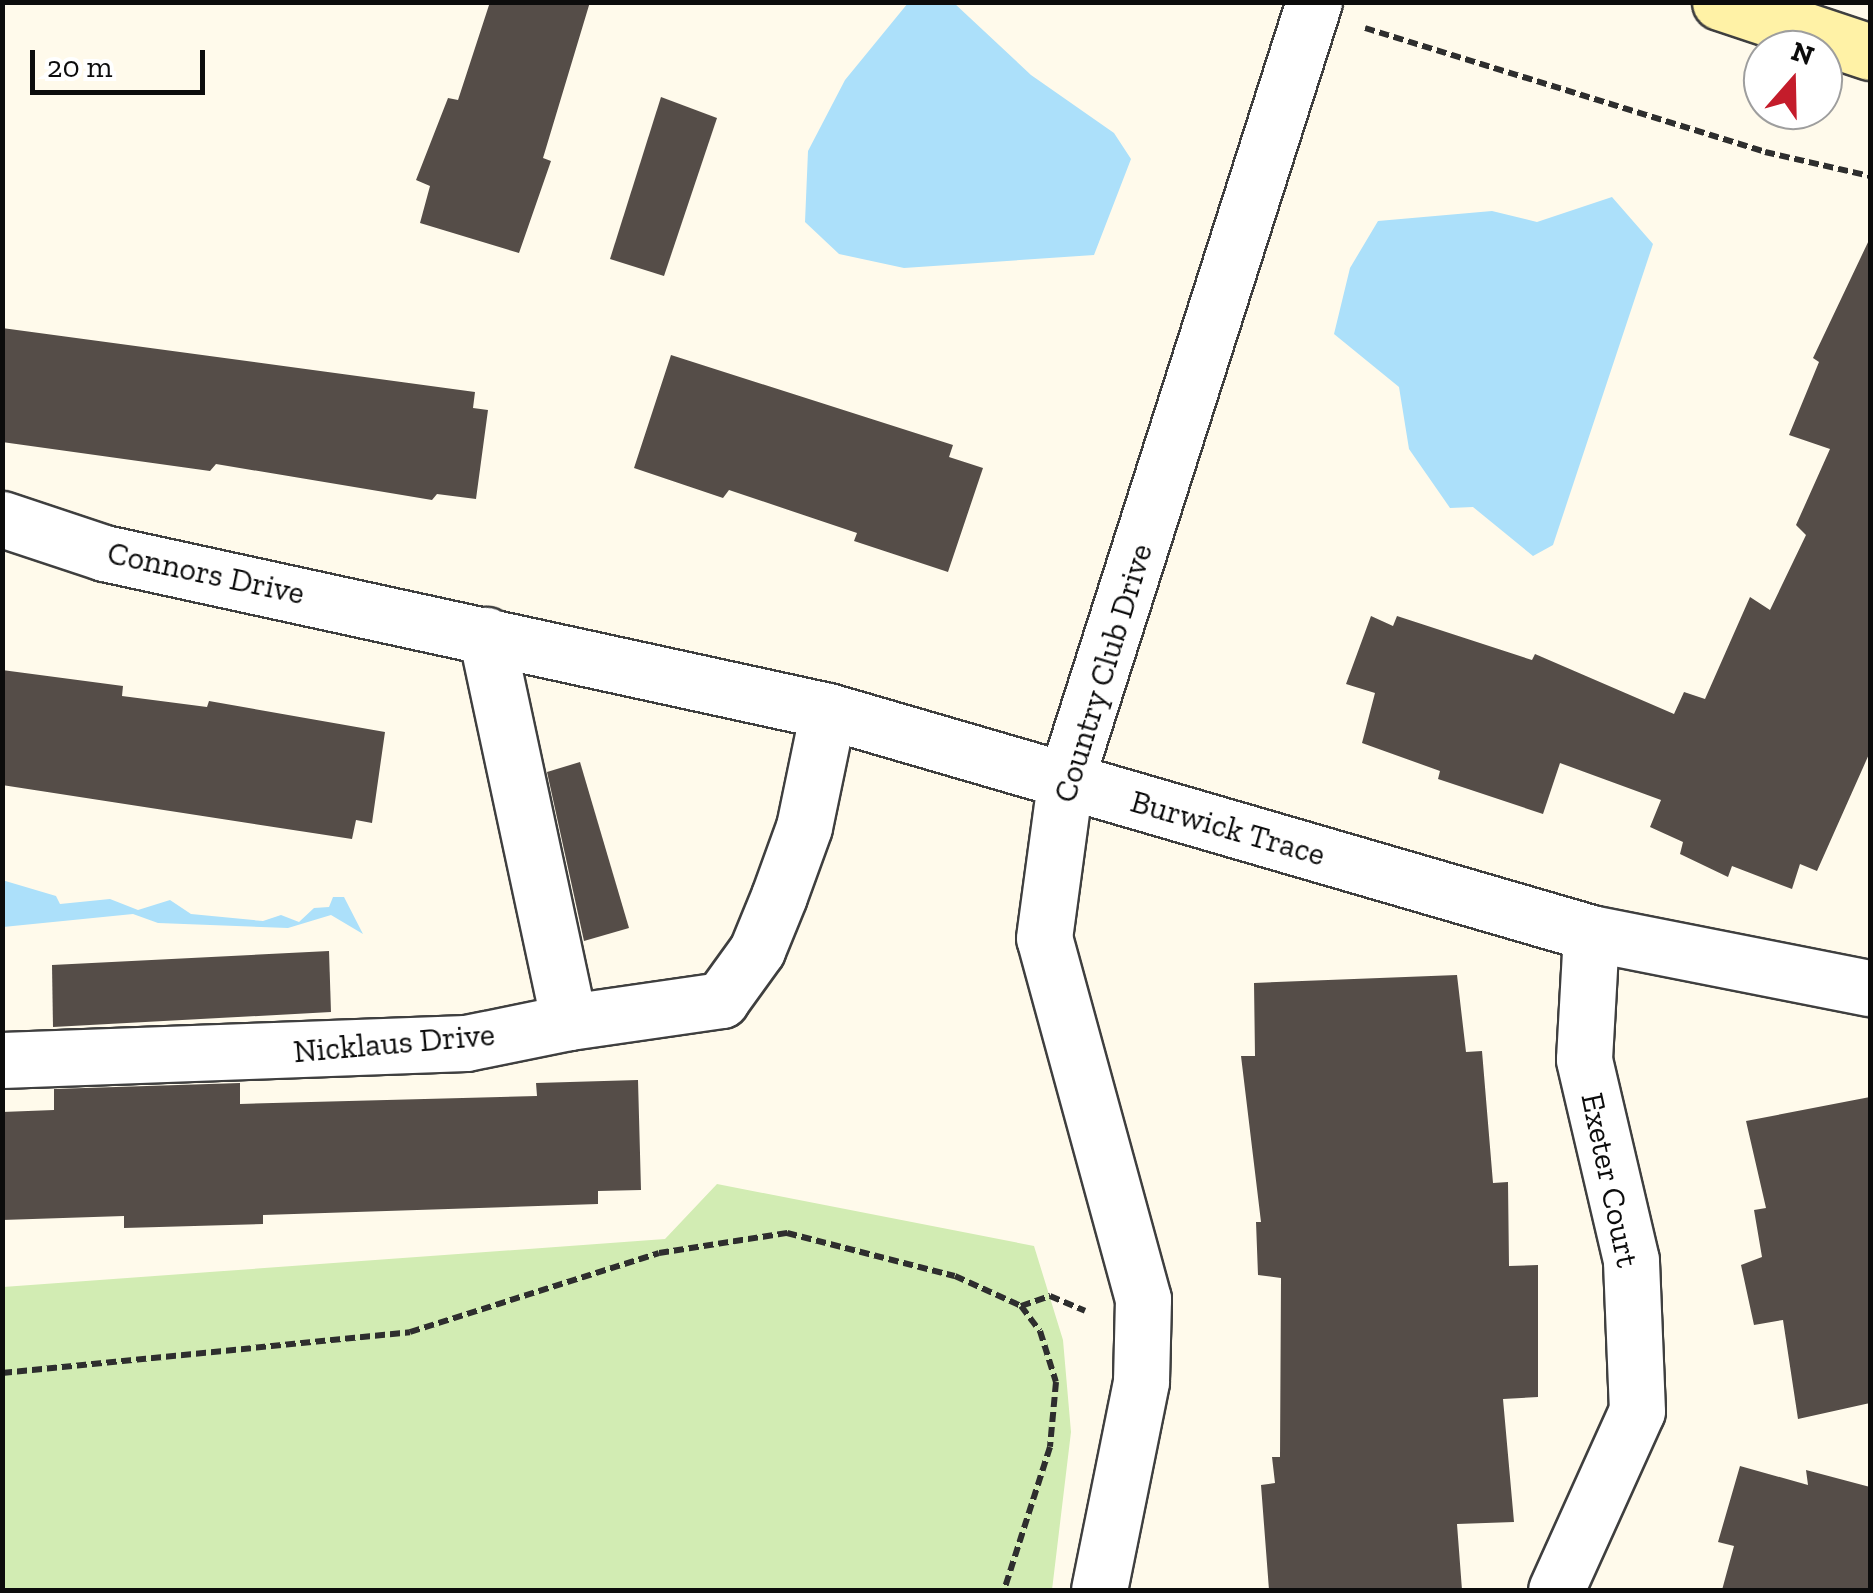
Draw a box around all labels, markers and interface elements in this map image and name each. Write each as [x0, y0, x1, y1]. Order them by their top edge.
scale bar [35, 30, 210, 92]
north arrow [1743, 30, 1843, 130]
text: N [1787, 34, 1818, 72]
text: 20 m [47, 49, 112, 85]
street label: Connors Drive [104, 533, 308, 613]
street label: Country Club Drive [1045, 539, 1161, 807]
street label: Burwick Trace [1126, 782, 1330, 874]
street label: Nicklaus Drive [292, 1015, 496, 1071]
street label: Exeter Court [1573, 1089, 1647, 1271]

